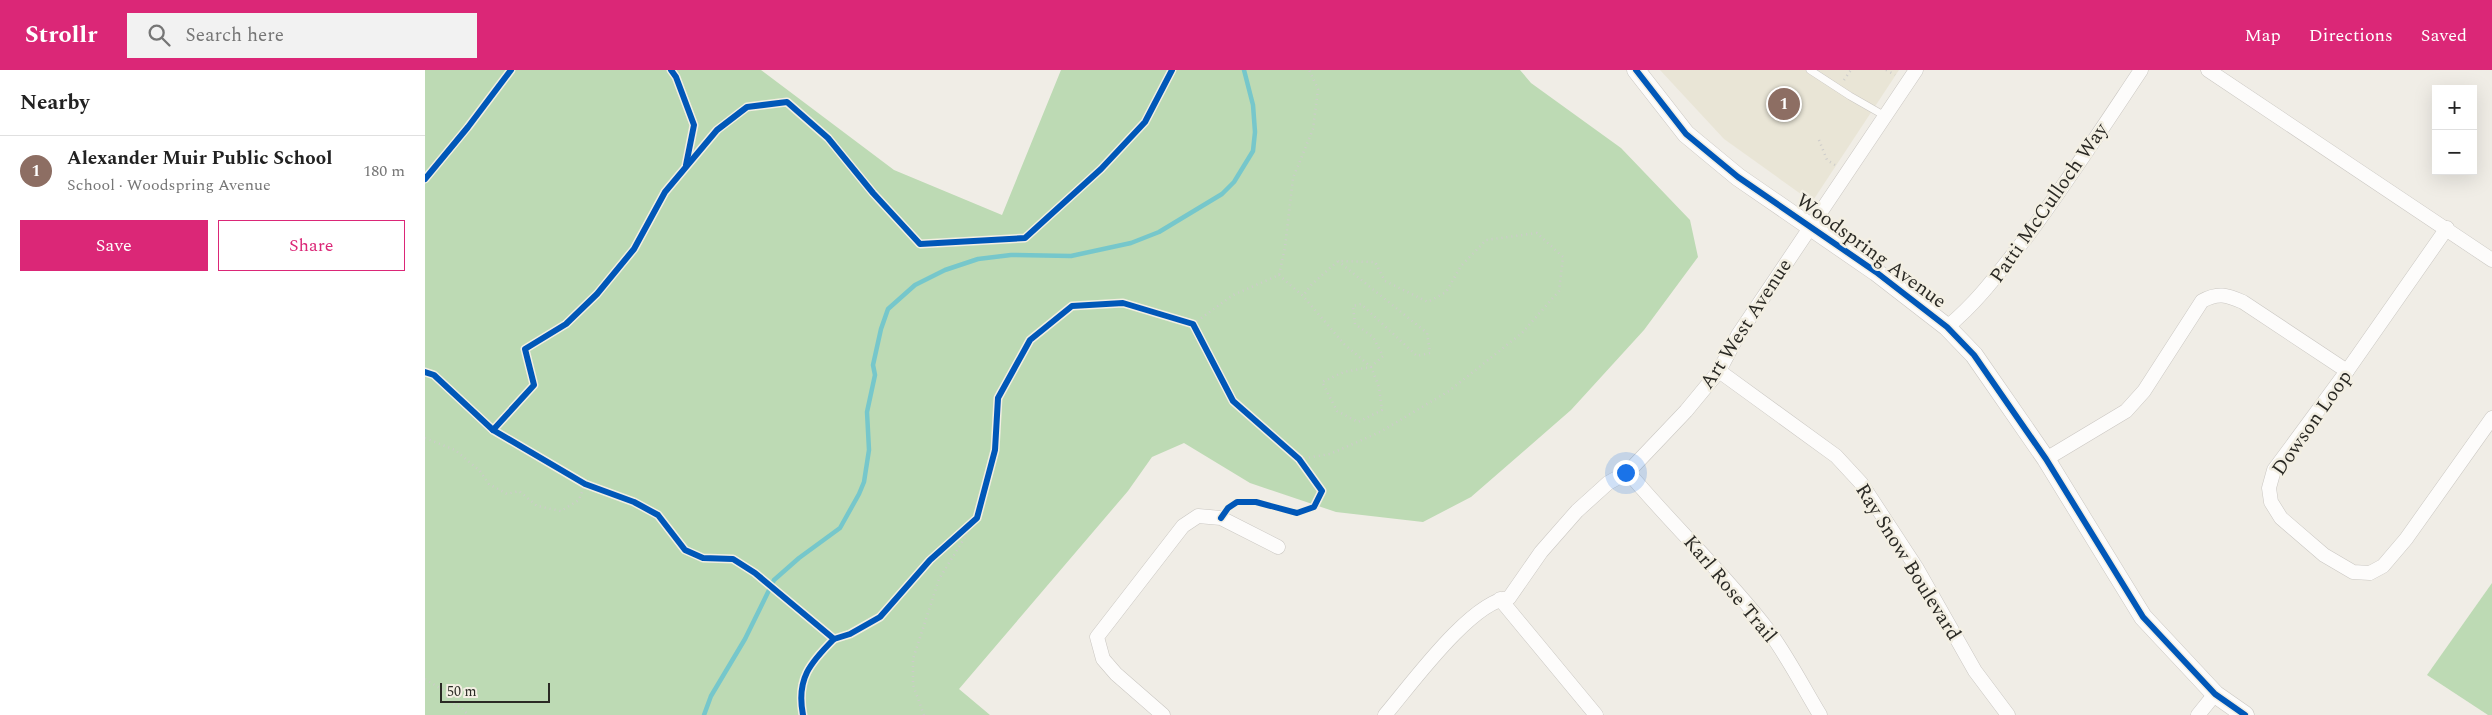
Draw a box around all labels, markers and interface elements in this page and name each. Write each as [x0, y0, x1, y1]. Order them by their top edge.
search box [127, 13, 477, 58]
text: Strollr [25, 17, 97, 53]
icon: search [145, 21, 173, 49]
text: Search here [185, 21, 284, 50]
text: Map [2245, 22, 2281, 49]
text: Directions [2309, 22, 2393, 49]
text: Saved [2421, 22, 2467, 49]
pin: 1 [1768, 85, 1800, 123]
map controls [2432, 85, 2477, 175]
button: + [2432, 85, 2477, 130]
text: Nearby [20, 87, 90, 119]
street label: Patti McCulloch Way [1982, 116, 2116, 289]
button: − [2432, 130, 2477, 175]
text: Alexander Muir Public School [67, 144, 332, 173]
text: 1 [32, 159, 40, 183]
text: 180 m [363, 159, 405, 183]
text: School · Woodspring Avenue [67, 173, 271, 197]
street label: Woodspring Avenue [1789, 186, 1953, 316]
button: Save [20, 220, 208, 271]
button: Share [218, 220, 405, 271]
street label: Art West Avenue [1692, 253, 1800, 395]
street label: Dowson Loop [2264, 364, 2360, 482]
your location [1613, 460, 1639, 486]
street label: Ray Snow Boulevard [1848, 478, 1968, 646]
street label: Karl Rose Trail [1676, 528, 1784, 650]
scale bar [440, 680, 550, 703]
text: 50 m [447, 681, 477, 702]

